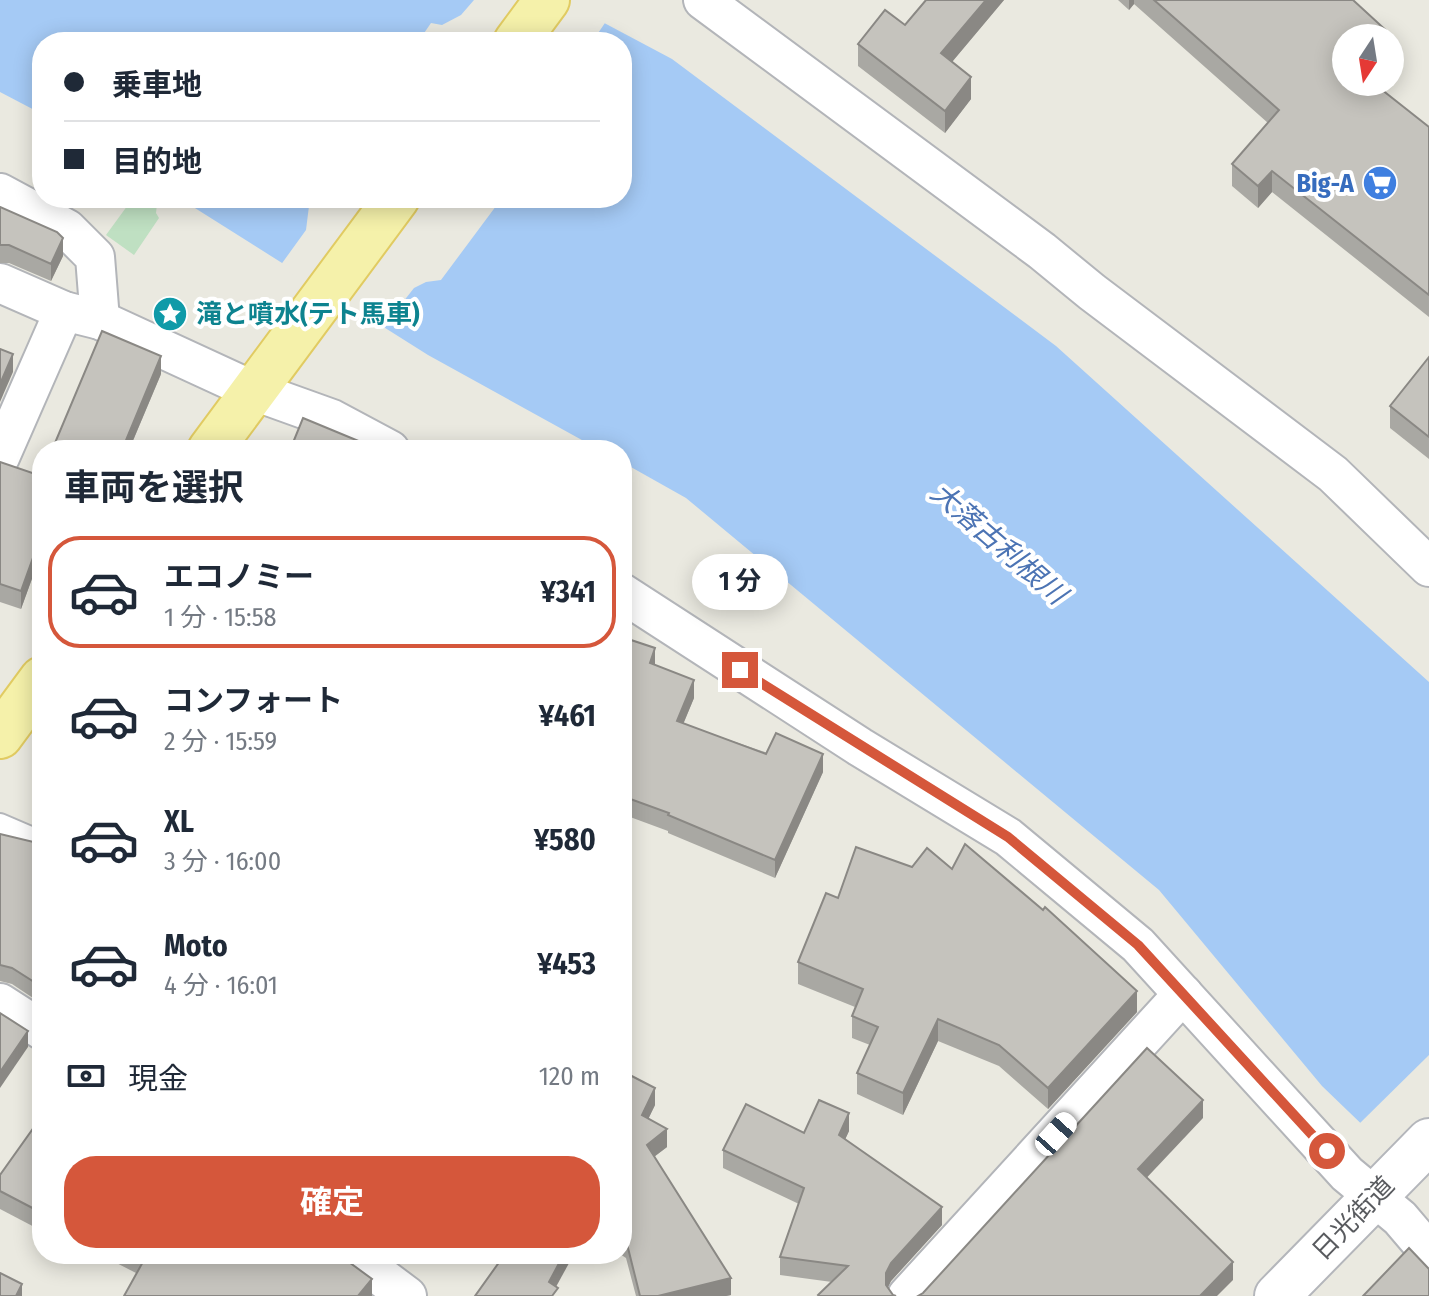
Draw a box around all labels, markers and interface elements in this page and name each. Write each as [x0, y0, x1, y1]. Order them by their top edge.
north arrow [1332, 24, 1404, 96]
map controls [1332, 24, 1404, 96]
text: 乗車地 [112, 67, 202, 103]
text: 目的地 [112, 144, 202, 180]
supermarket icon: Big-A [1361, 164, 1399, 202]
place label: Big-A [1296, 168, 1355, 199]
place icon: 滝と噴水(テト馬車) [151, 295, 189, 333]
place label: 滝と噴水(テト馬車) [196, 299, 420, 330]
text: 車両を選択 [64, 466, 244, 510]
water label: 大落古利根川 [924, 476, 1075, 613]
callout: 1 分 [692, 554, 788, 610]
icon: car [68, 556, 140, 628]
text: エコノミー [164, 559, 314, 595]
text: 1 分 [719, 566, 761, 597]
text: ¥341 [541, 574, 596, 610]
text: 1 分 · 15:58 [164, 602, 277, 633]
route end [722, 652, 758, 688]
icon: car [68, 680, 140, 752]
text: コンフォート [164, 683, 343, 719]
text: ¥461 [539, 698, 596, 734]
text: 2 分 · 15:59 [164, 726, 277, 757]
icon: car [68, 804, 140, 876]
text: XL [164, 804, 194, 840]
text: ¥580 [534, 822, 596, 858]
text: 3 分 · 16:00 [164, 846, 281, 877]
icon: car [68, 928, 140, 1000]
text: Moto [164, 928, 228, 964]
text: ¥453 [537, 946, 596, 982]
text: 4 分 · 16:01 [164, 970, 278, 1001]
icon: cash [64, 1054, 108, 1098]
text: 現金 [128, 1061, 188, 1097]
text: 120 m [539, 1061, 600, 1092]
car [1031, 1108, 1081, 1160]
route start [1309, 1133, 1345, 1169]
button: 確定 [64, 1156, 600, 1248]
street label: 日光街道 [1306, 1170, 1401, 1267]

